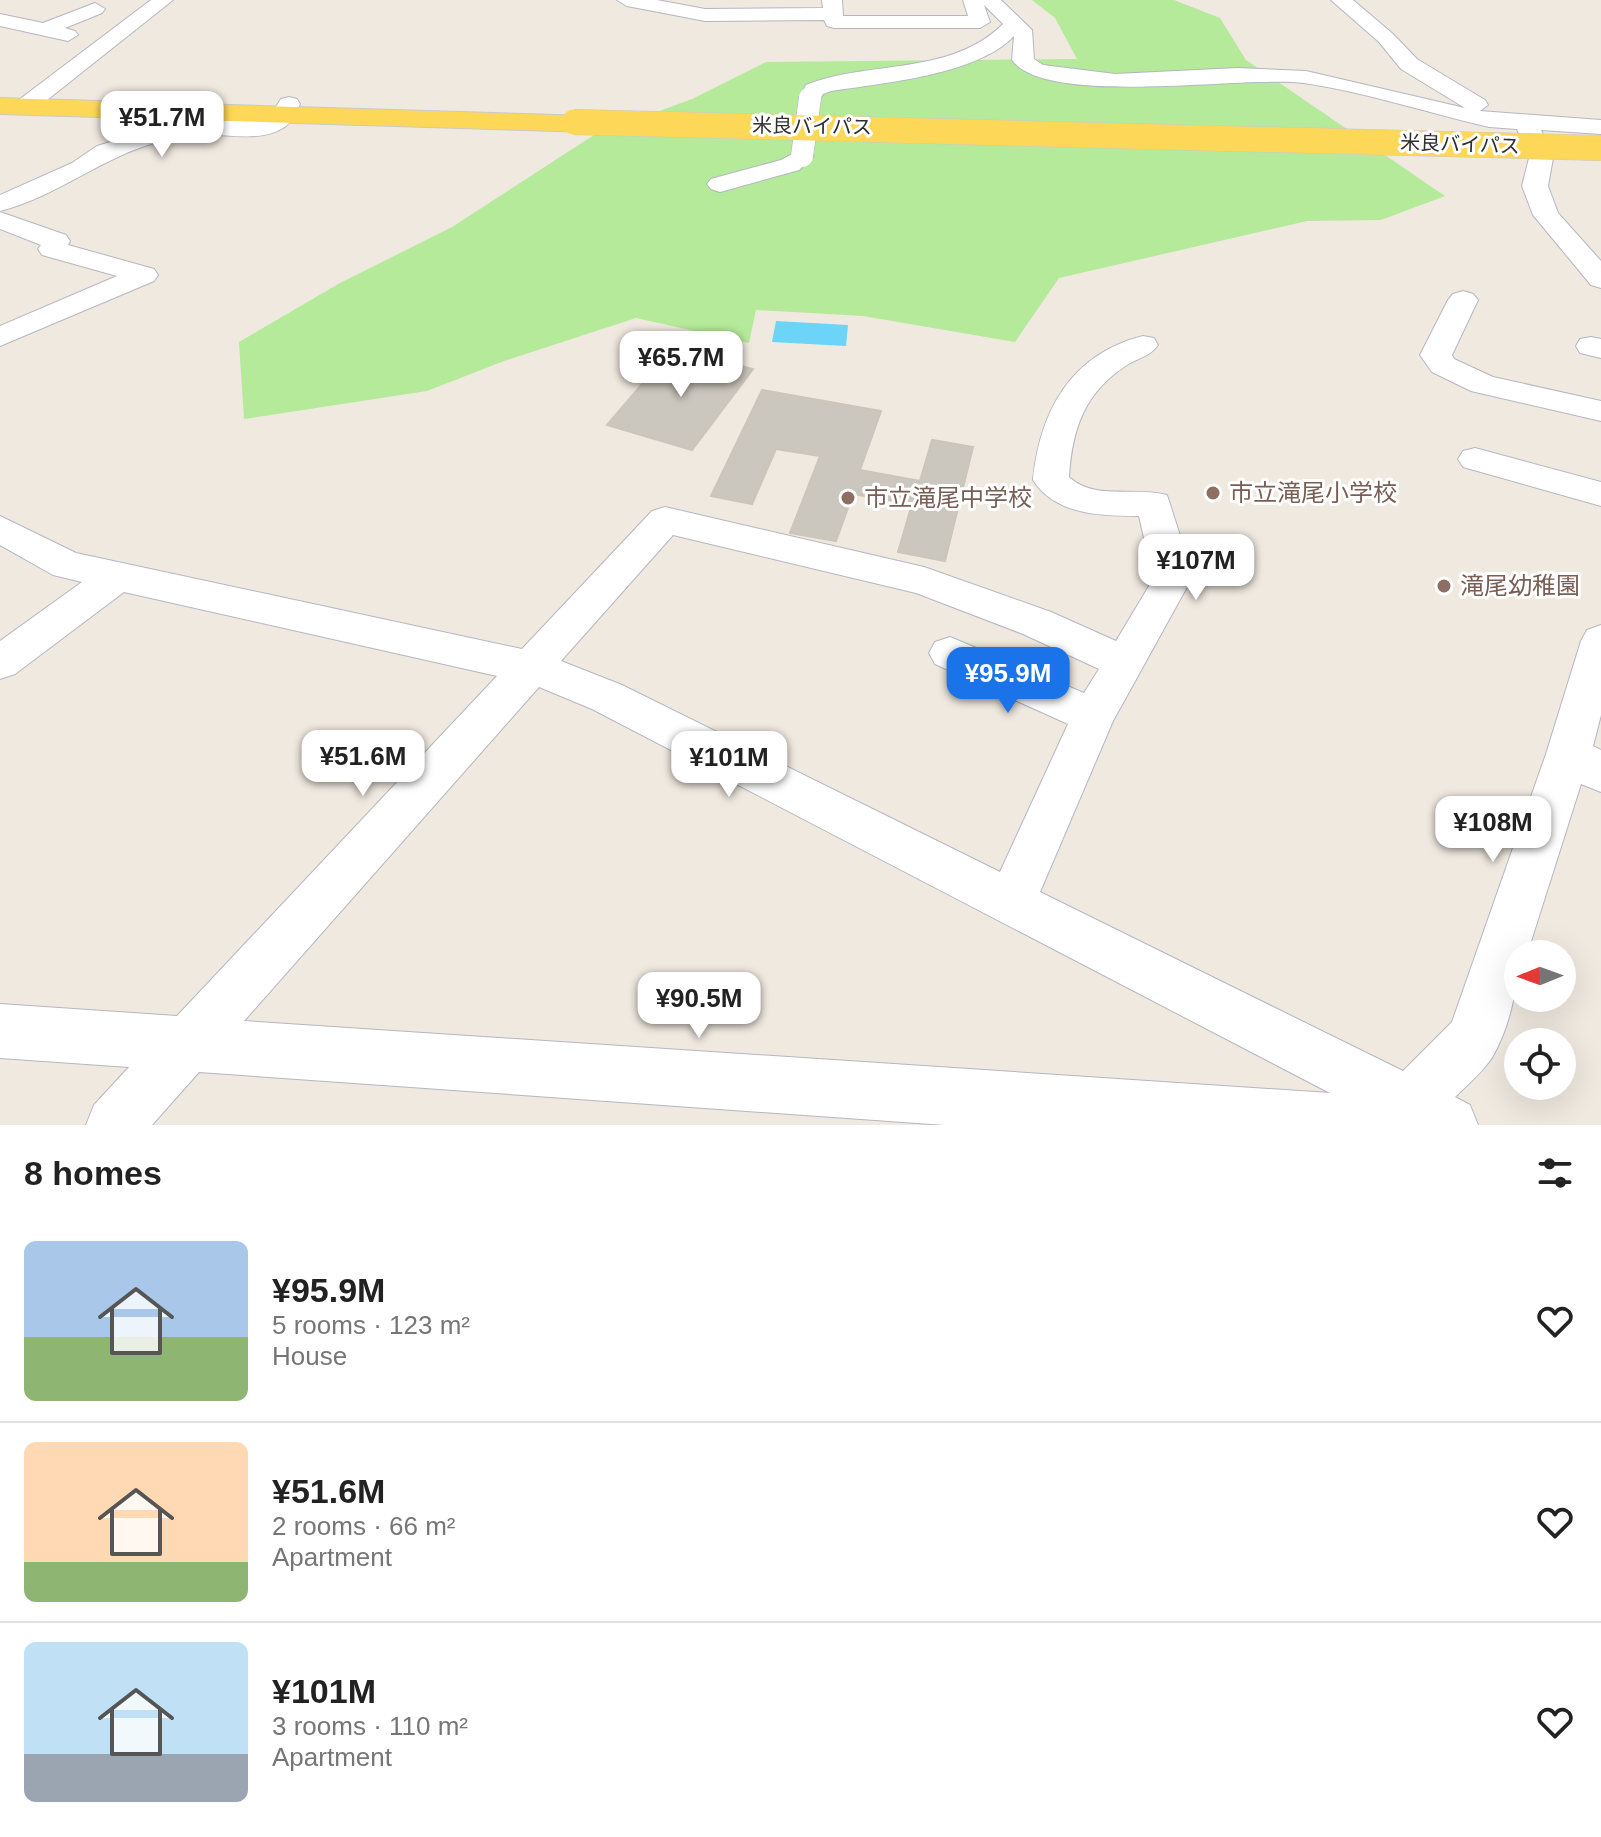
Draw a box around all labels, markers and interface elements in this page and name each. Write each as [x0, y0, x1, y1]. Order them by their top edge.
pin: ¥51.7M [97, 91, 227, 159]
text: ¥51.7M [119, 102, 205, 132]
street label: 米良バイパス [752, 114, 872, 138]
street label: 米良バイパス [1400, 131, 1520, 157]
pin: ¥65.7M [616, 331, 746, 399]
text: ¥65.7M [638, 342, 724, 372]
place label: 市立滝尾小学校 [1229, 479, 1397, 506]
place label: 市立滝尾中学校 [864, 484, 1032, 511]
marker: 市立滝尾小学校 [1204, 484, 1222, 502]
marker: 市立滝尾中学校 [839, 489, 857, 507]
pin: ¥107M [1140, 534, 1252, 602]
text: ¥107M [1156, 545, 1236, 575]
place label: 滝尾幼稚園 [1460, 572, 1580, 599]
marker: 滝尾幼稚園 [1435, 577, 1453, 595]
pin: ¥95.9M [943, 647, 1073, 715]
text: ¥95.9M [965, 658, 1051, 688]
pin: ¥51.6M [298, 730, 428, 798]
pin: ¥101M [673, 731, 785, 799]
text: ¥51.6M [320, 741, 406, 771]
text: ¥101M [689, 742, 769, 772]
pin: ¥108M [1437, 796, 1549, 864]
text: ¥108M [1453, 807, 1533, 837]
north arrow [1504, 940, 1576, 1012]
map controls [1504, 940, 1576, 1100]
pin: ¥90.5M [634, 972, 764, 1040]
text: ¥90.5M [656, 983, 742, 1013]
button: locate [1504, 1028, 1576, 1100]
icon: filters [1533, 1151, 1577, 1195]
text: 8 homes [24, 1154, 162, 1192]
text: ¥95.9M [272, 1271, 385, 1309]
icon: home [88, 1273, 184, 1369]
icon: heart [1533, 1299, 1577, 1343]
text: 5 rooms · 123 m² [272, 1310, 470, 1340]
text: House [272, 1341, 347, 1371]
text: ¥51.6M [272, 1472, 385, 1510]
icon: home [88, 1474, 184, 1570]
icon: heart [1533, 1500, 1577, 1544]
text: 2 rooms · 66 m² [272, 1511, 456, 1541]
text: Apartment [272, 1542, 392, 1572]
text: ¥101M [272, 1672, 376, 1710]
icon: home [88, 1674, 184, 1770]
icon: heart [1533, 1700, 1577, 1744]
text: 3 rooms · 110 m² [272, 1711, 468, 1741]
text: Apartment [272, 1742, 392, 1772]

